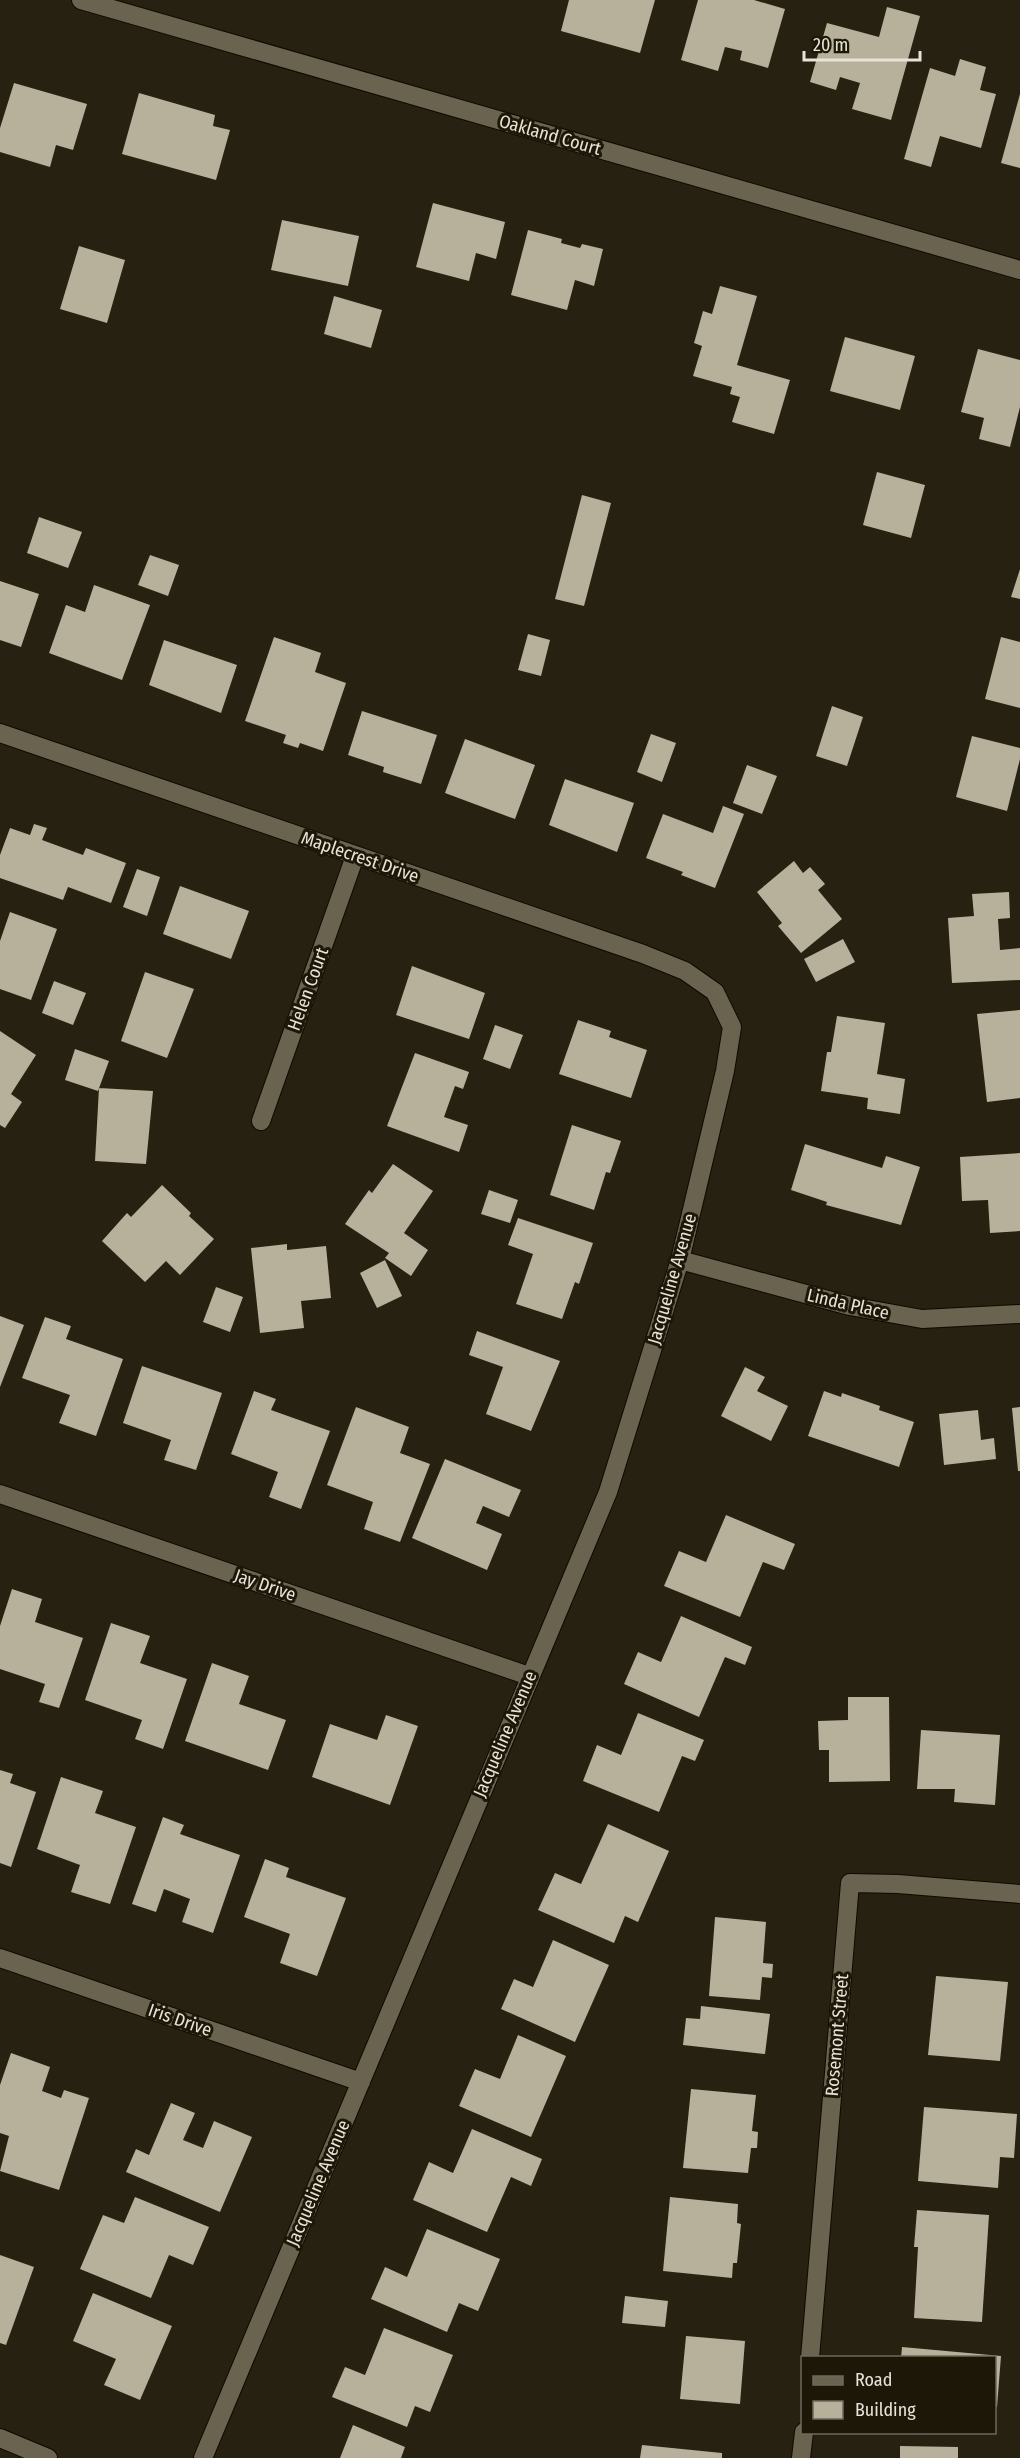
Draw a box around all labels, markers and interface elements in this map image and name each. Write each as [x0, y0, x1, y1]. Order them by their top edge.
scale bar [804, 24, 920, 62]
text: 20 m [813, 34, 848, 56]
street label: Oakland Court [496, 110, 604, 160]
street label: Maplecrest Drive [298, 827, 422, 887]
street label: Helen Court [283, 944, 333, 1034]
street label: Jacqueline Avenue [643, 1211, 701, 1347]
street label: Linda Place [805, 1284, 891, 1324]
street label: Jay Drive [231, 1564, 299, 1606]
street label: Jacqueline Avenue [468, 1667, 542, 1800]
street label: Rosemont Street [821, 1973, 853, 2097]
street label: Iris Drive [145, 1999, 215, 2041]
street label: Jacqueline Avenue [281, 2116, 355, 2249]
legend [801, 2356, 996, 2434]
text: Road [855, 2369, 892, 2391]
text: Building [855, 2399, 916, 2421]

